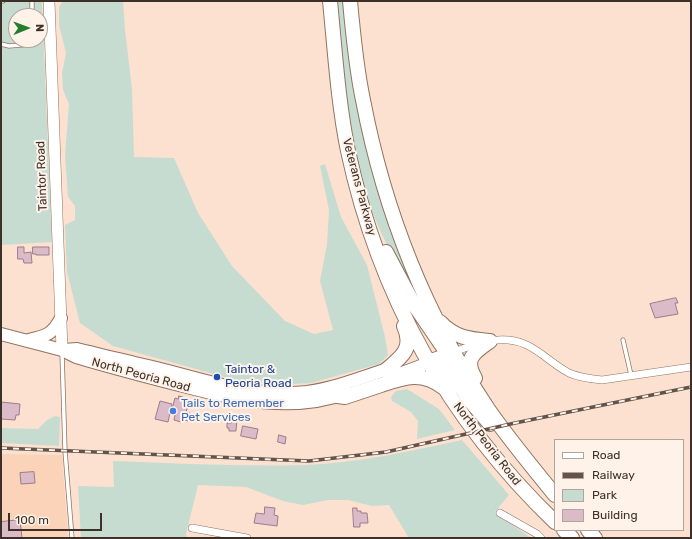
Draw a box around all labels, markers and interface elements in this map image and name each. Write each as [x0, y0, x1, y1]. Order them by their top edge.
north arrow [8, 8, 48, 48]
text: N [33, 24, 46, 32]
street label: Veterans Parkway [339, 137, 379, 237]
street label: Taintor Road [34, 141, 50, 211]
street label: North Peoria Road [90, 355, 192, 395]
place label: Taintor & Peoria Road [225, 363, 292, 391]
marker: Taintor & Peoria Road [212, 372, 222, 382]
place label: Tails to Remember Pet Services [181, 397, 284, 425]
street label: North Peoria Road [450, 400, 524, 488]
marker: Tails to Remember Pet Services [168, 406, 178, 416]
legend [554, 439, 684, 531]
text: Road [592, 448, 620, 462]
text: Railway [592, 468, 635, 482]
text: Park [592, 488, 617, 502]
scale bar [10, 505, 104, 531]
text: Building [592, 508, 638, 522]
text: 100 m [15, 513, 49, 527]

